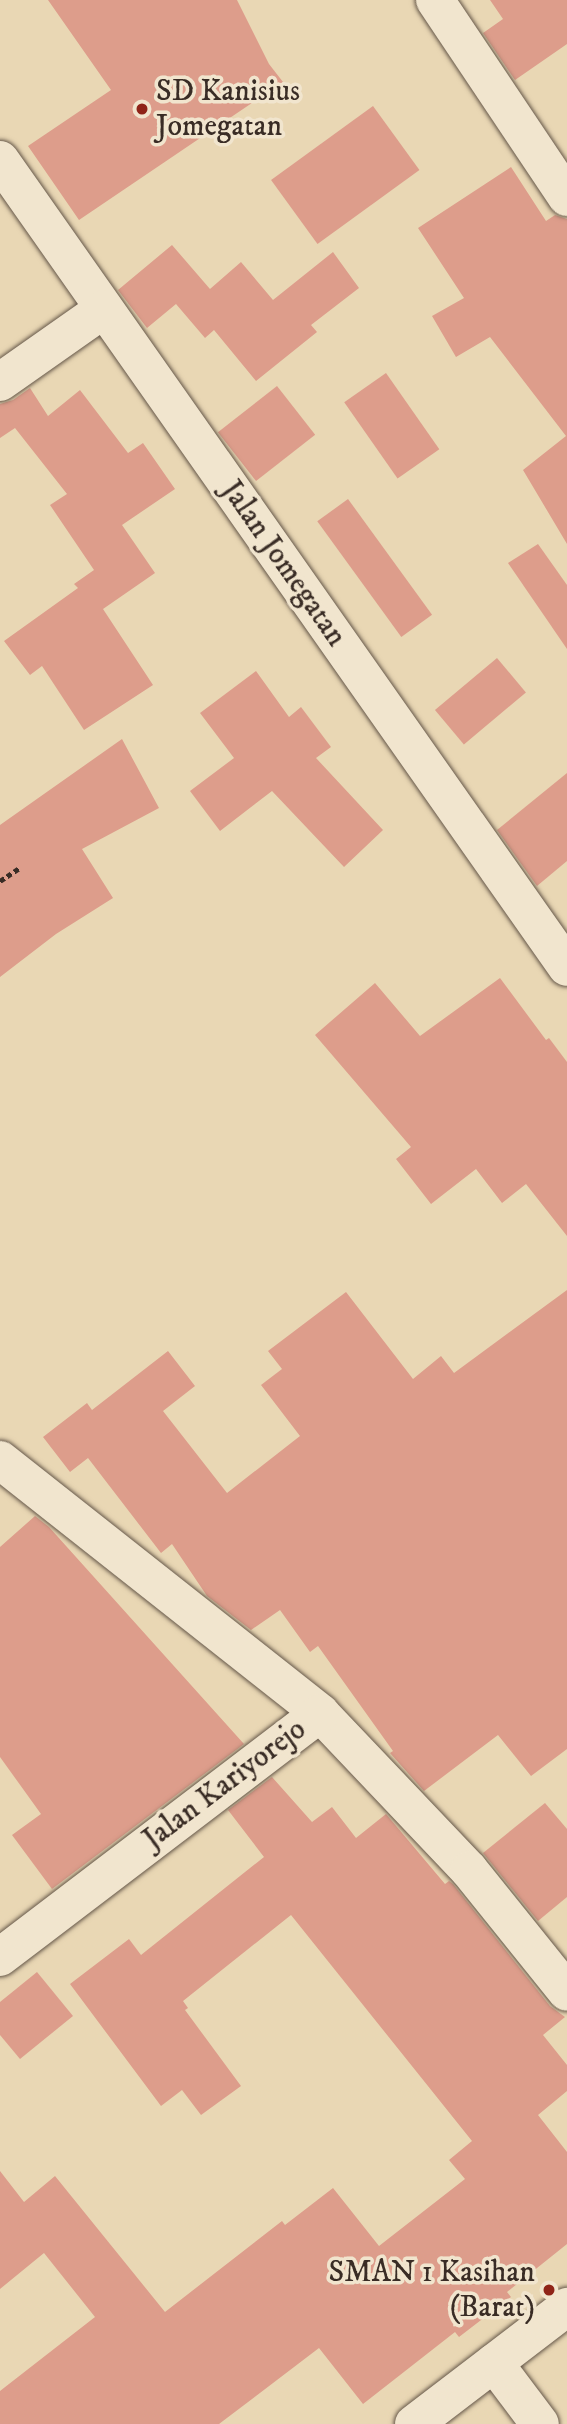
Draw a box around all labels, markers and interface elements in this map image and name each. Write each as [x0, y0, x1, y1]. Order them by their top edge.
place label: SD Kanisius Jomegatan [156, 74, 300, 144]
marker: SD Kanisius Jomegatan [134, 101, 150, 117]
street label: Jalan Jomegatan [213, 474, 353, 654]
street label: Jalan Kariyorejo [136, 1712, 314, 1858]
place label: SMAN 1 Kasihan (Barat) [329, 2255, 535, 2326]
marker: SMAN 1 Kasihan (Barat) [541, 2282, 557, 2298]

